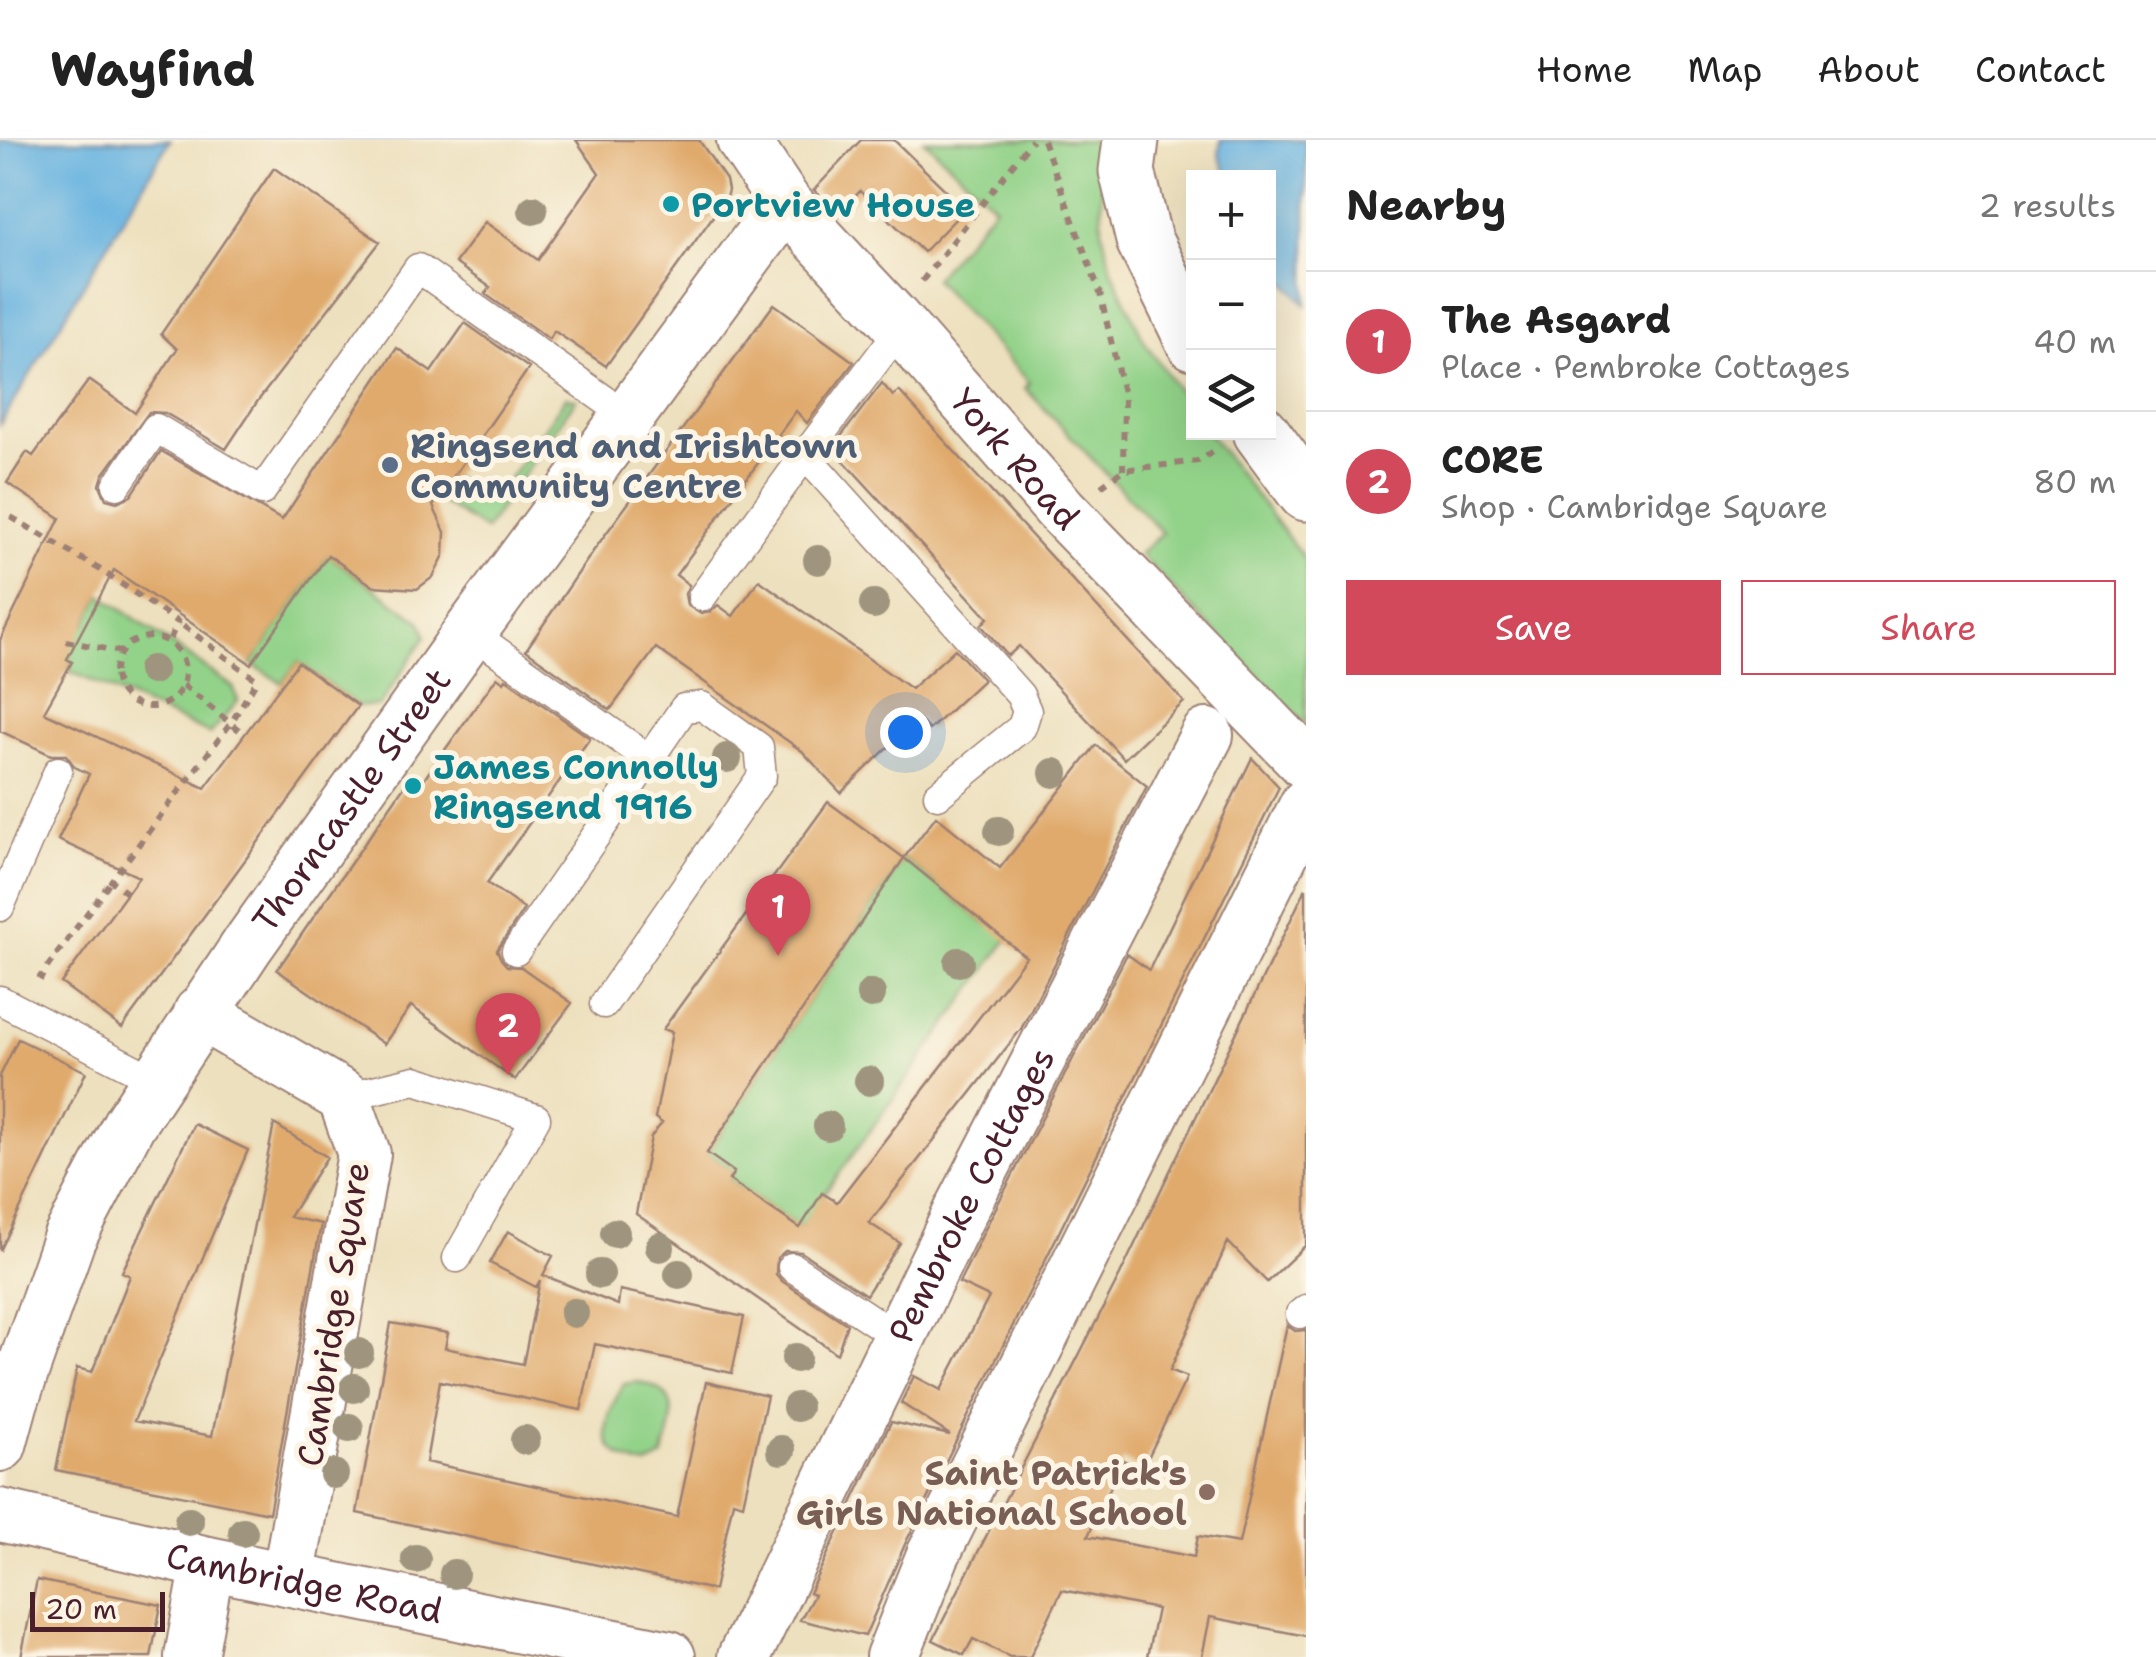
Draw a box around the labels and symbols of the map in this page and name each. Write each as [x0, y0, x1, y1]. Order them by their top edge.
place label: Portview House [691, 181, 975, 228]
marker: Portview House [660, 193, 682, 215]
street label: York Road [941, 378, 1091, 539]
place label: Ringsend and Irishtown Community Centre [410, 422, 858, 509]
marker: Ringsend and Irishtown Community Centre [379, 454, 401, 476]
street label: Thorncastle Street [241, 658, 461, 941]
your location [880, 707, 931, 758]
place label: James Connolly Ringsend 1916 [433, 743, 719, 830]
marker: James Connolly Ringsend 1916 [402, 775, 424, 797]
pin: 1 [746, 874, 810, 956]
pin: 2 [476, 992, 540, 1075]
street label: Pembroke Cottages [877, 1039, 1065, 1350]
street label: Cambridge Square [286, 1158, 380, 1470]
place label: Saint Patrick's Girls National School [796, 1449, 1187, 1536]
marker: Saint Patrick's Girls National School [1196, 1481, 1218, 1503]
street label: Cambridge Road [162, 1531, 447, 1634]
scale bar [30, 1587, 165, 1632]

